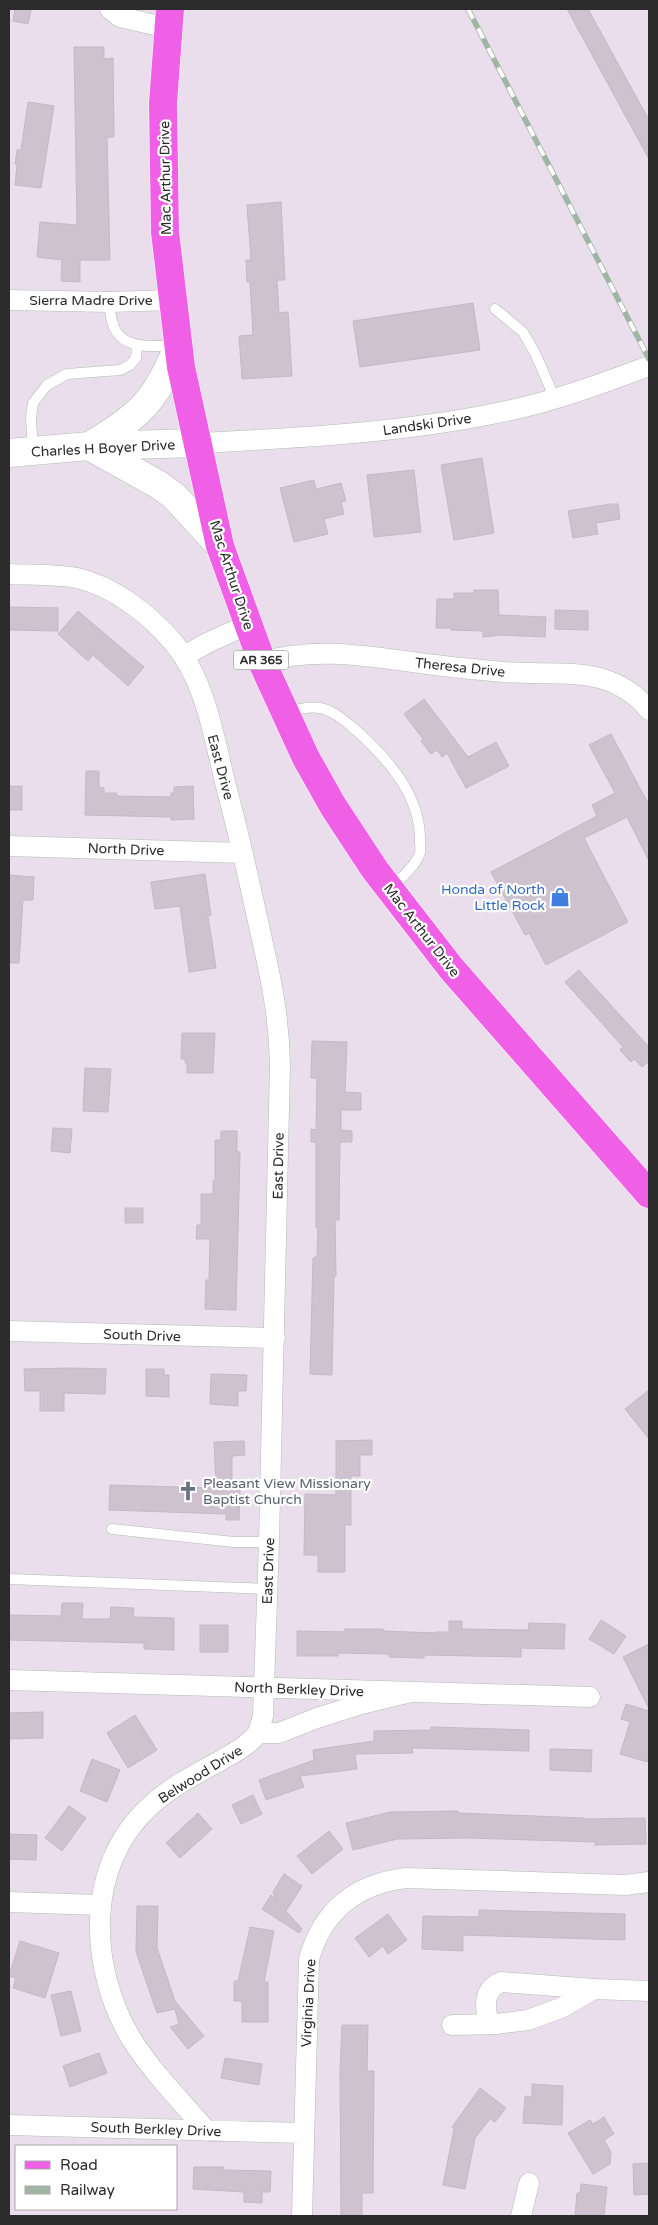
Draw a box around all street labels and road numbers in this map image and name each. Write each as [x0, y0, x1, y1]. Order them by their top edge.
street label: Mac Arthur Drive [156, 121, 175, 235]
street label: Sierra Madre Drive [29, 292, 153, 309]
street label: Landski Drive [382, 410, 473, 439]
street label: Charles H Boyer Drive [31, 436, 176, 461]
street label: Mac Arthur Drive [206, 518, 257, 632]
road number: AR 365 [234, 650, 288, 670]
street label: Theresa Drive [414, 654, 506, 681]
street label: East Drive [204, 733, 237, 802]
street label: North Drive [87, 840, 165, 859]
street label: Mac Arthur Drive [380, 880, 463, 981]
street label: East Drive [269, 1132, 288, 1200]
street label: South Drive [103, 1326, 181, 1345]
street label: East Drive [259, 1537, 278, 1605]
street label: North Berkley Drive [234, 1679, 364, 1700]
street label: Belwood Drive [155, 1742, 246, 1807]
street label: Virginia Drive [298, 1958, 319, 2048]
street label: South Berkley Drive [90, 2119, 222, 2140]

